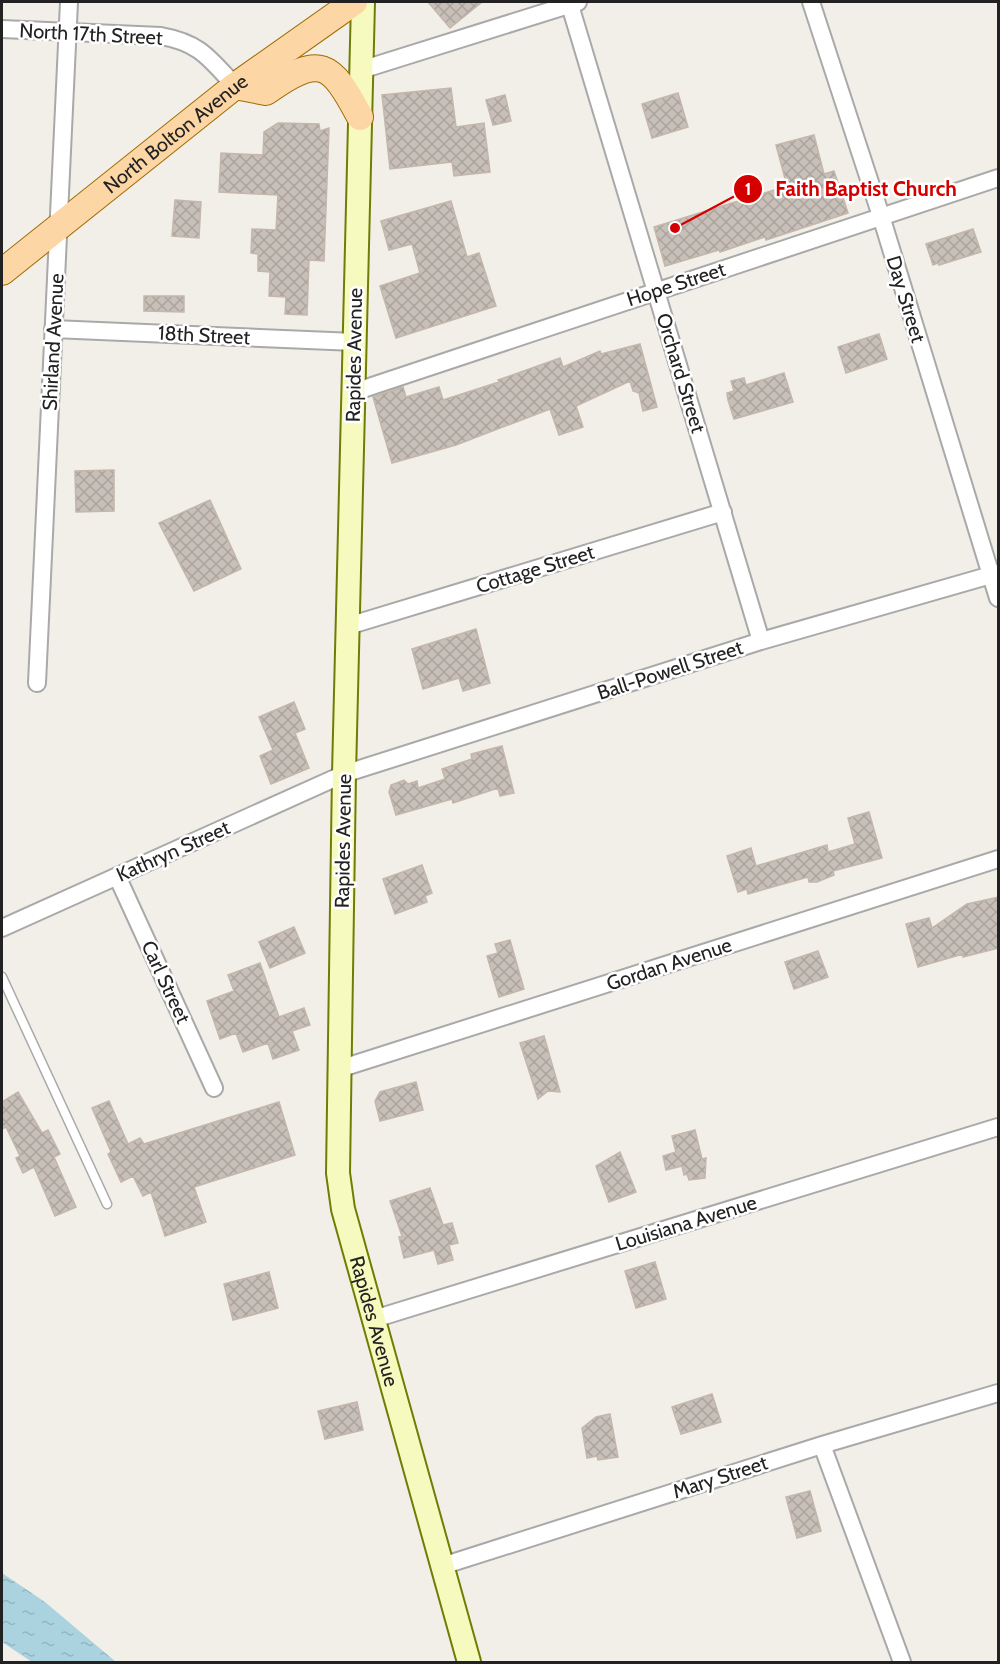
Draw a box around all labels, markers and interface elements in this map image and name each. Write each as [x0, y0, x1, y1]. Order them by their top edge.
street label: North 17th Street [19, 18, 163, 50]
street label: North Bolton Avenue [99, 69, 252, 198]
callout: Faith Baptist Church [733, 170, 969, 209]
text: Faith Baptist Church [775, 176, 957, 201]
text: 1 [745, 178, 751, 200]
street label: Day Street [881, 253, 931, 346]
street label: Hope Street [624, 257, 729, 311]
street label: Shirland Avenue [37, 273, 69, 411]
street label: Rapides Avenue [341, 288, 367, 422]
street label: Orchard Street [651, 310, 711, 436]
street label: 18th Street [157, 321, 251, 349]
street label: Cottage Street [473, 540, 597, 598]
street label: Ball-Powell Street [594, 635, 746, 705]
street label: Rapides Avenue [330, 774, 356, 908]
street label: Kathryn Street [112, 815, 234, 887]
street label: Gordan Avenue [603, 932, 735, 996]
street label: Carl Street [136, 937, 196, 1028]
street label: Louisiana Avenue [613, 1190, 759, 1256]
street label: Rapides Avenue [345, 1253, 404, 1389]
street label: Mary Street [670, 1450, 771, 1504]

